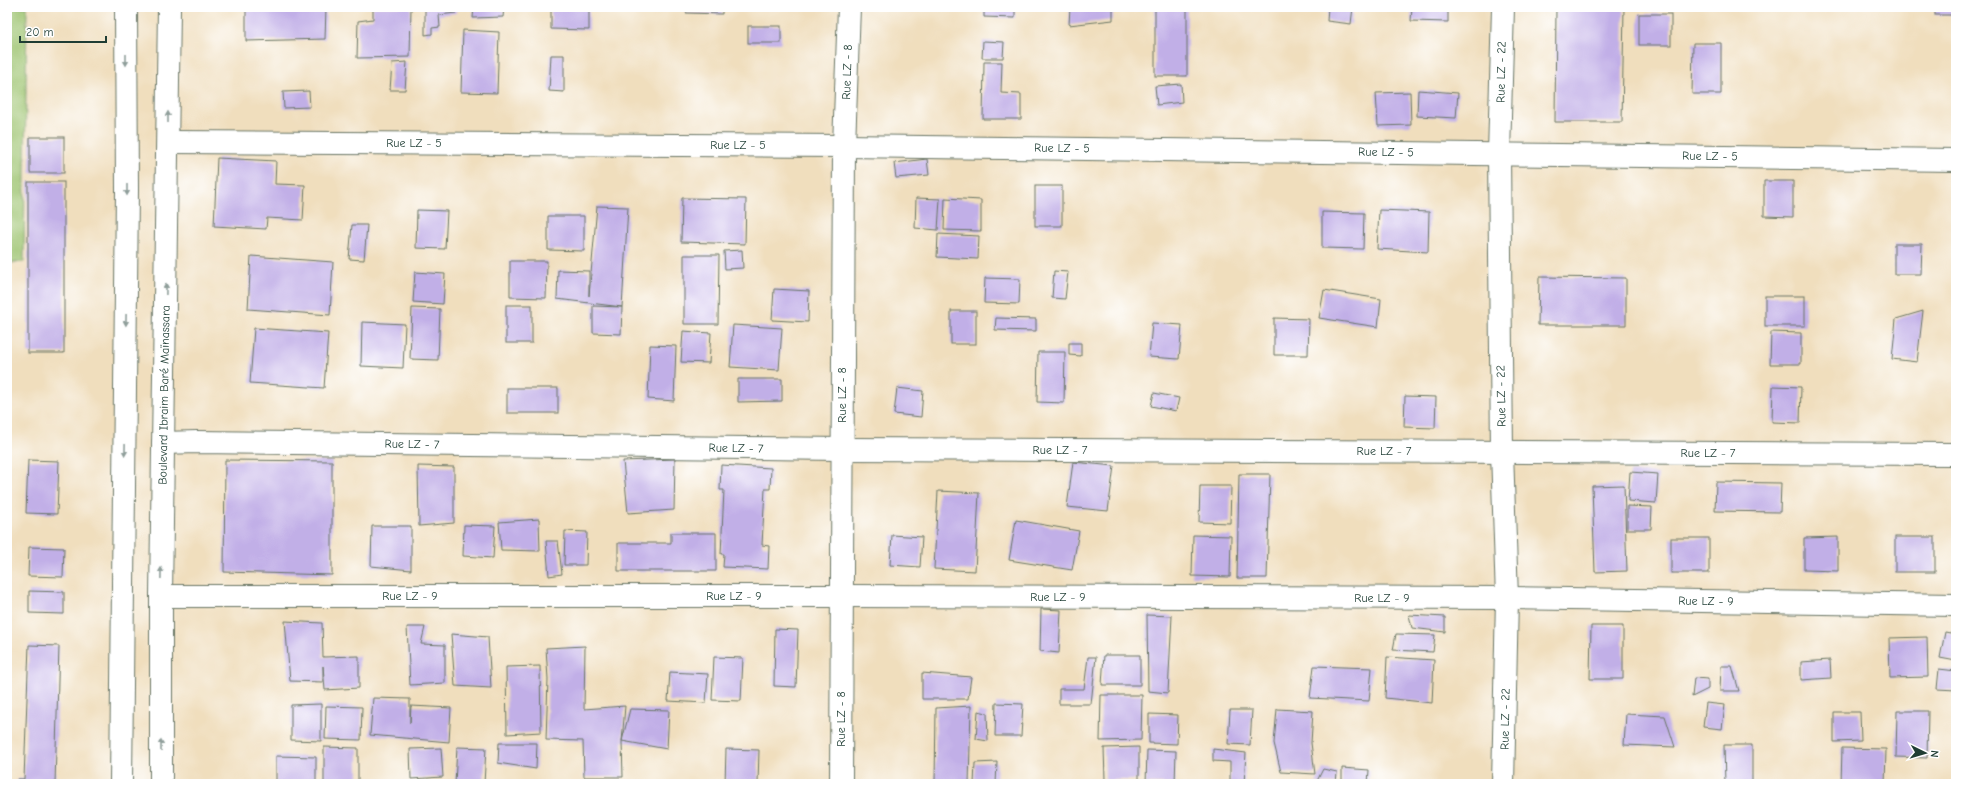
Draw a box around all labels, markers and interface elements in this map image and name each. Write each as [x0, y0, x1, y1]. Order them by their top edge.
scale bar [20, 18, 106, 44]
text: 20 m [26, 25, 54, 39]
street label: Rue LZ - 22 [1493, 41, 1509, 103]
street label: Rue LZ - 8 [839, 44, 855, 100]
one-way arrow [123, 54, 129, 67]
one-way arrow [165, 110, 171, 123]
street label: Rue LZ - 5 [386, 136, 442, 150]
street label: Rue LZ - 5 [710, 138, 766, 152]
street label: Rue LZ - 5 [1034, 141, 1090, 155]
street label: Rue LZ - 5 [1358, 145, 1414, 159]
street label: Rue LZ - 5 [1682, 149, 1738, 163]
one-way arrow [124, 184, 130, 197]
one-way arrow [163, 282, 169, 295]
street label: Boulevard Ibraim Baré Maïnassara [155, 305, 173, 485]
one-way arrow [123, 314, 129, 327]
street label: Rue LZ - 22 [1493, 365, 1509, 427]
street label: Rue LZ - 8 [835, 367, 849, 423]
street label: Rue LZ - 7 [384, 437, 440, 451]
street label: Rue LZ - 7 [708, 441, 764, 455]
street label: Rue LZ - 7 [1033, 443, 1088, 457]
one-way arrow [121, 444, 128, 456]
street label: Rue LZ - 7 [1357, 444, 1412, 458]
street label: Rue LZ - 7 [1681, 446, 1736, 460]
one-way arrow [158, 566, 164, 579]
street label: Rue LZ - 9 [382, 589, 438, 603]
street label: Rue LZ - 9 [706, 589, 762, 603]
street label: Rue LZ - 9 [1030, 590, 1086, 604]
street label: Rue LZ - 9 [1354, 591, 1410, 605]
street label: Rue LZ - 9 [1678, 594, 1734, 608]
street label: Rue LZ - 22 [1497, 688, 1513, 750]
street label: Rue LZ - 8 [834, 691, 848, 747]
north arrow [1905, 733, 1945, 773]
one-way arrow [158, 738, 164, 751]
text: N [1928, 750, 1941, 758]

